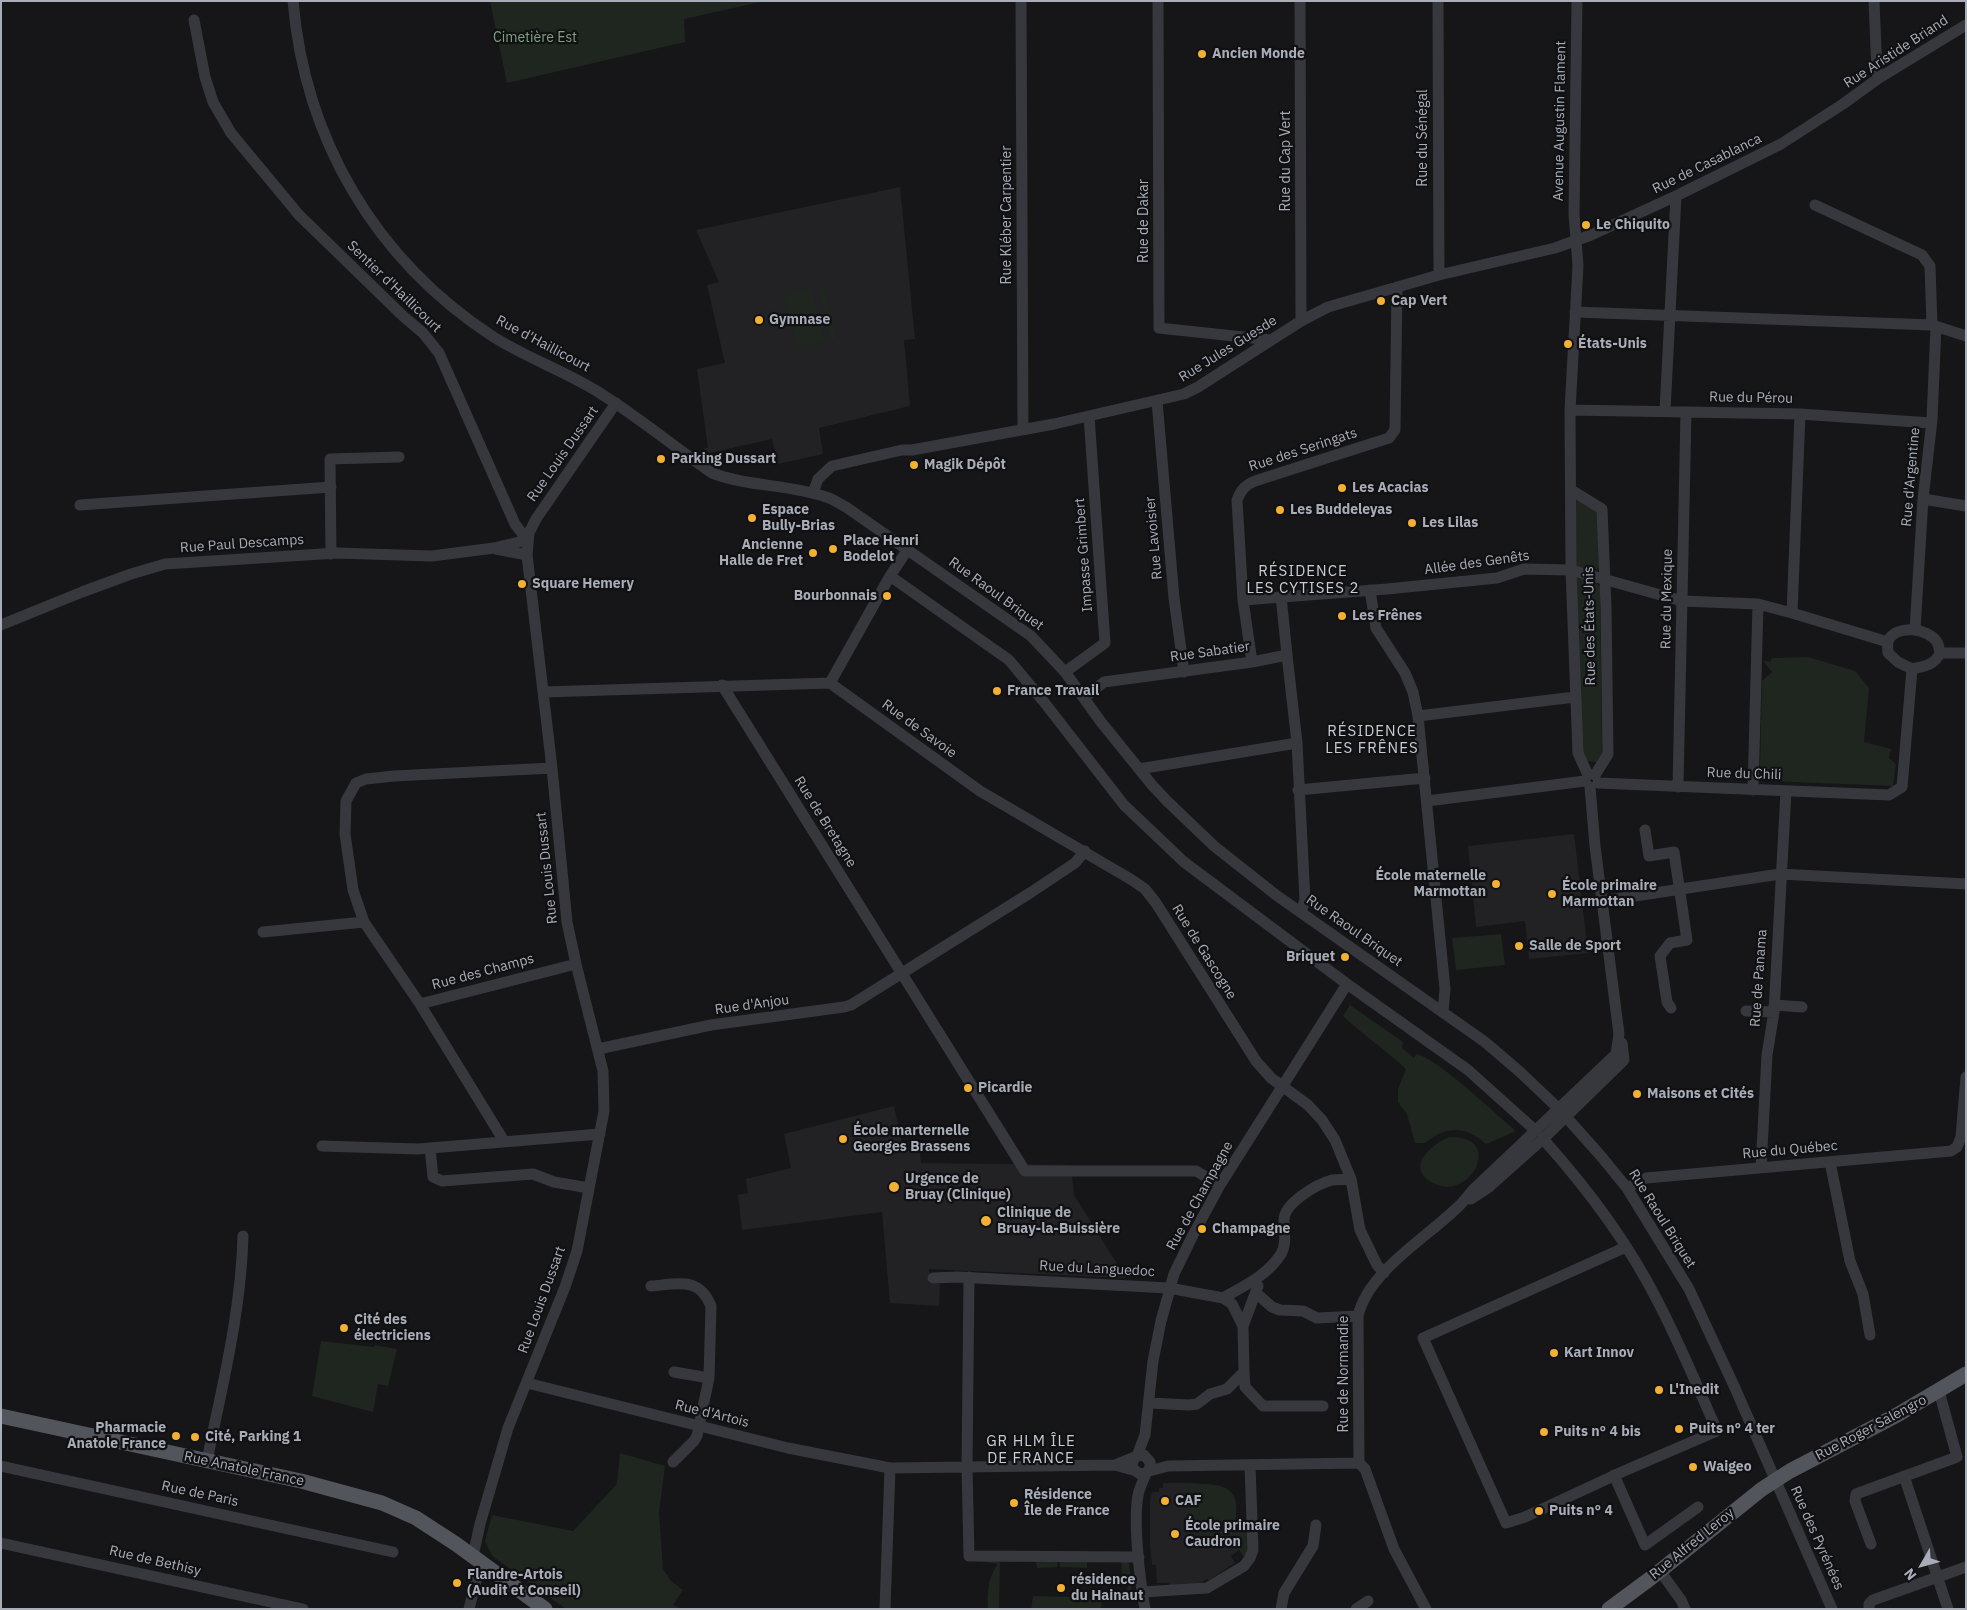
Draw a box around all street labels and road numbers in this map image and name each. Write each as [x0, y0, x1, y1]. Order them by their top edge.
street label: Rue Aristide Briand [1841, 12, 1951, 92]
street label: Avenue Augustin Flament [1550, 41, 1570, 201]
street label: Rue du Sénégal [1415, 89, 1431, 187]
street label: Rue du Cap Vert [1278, 111, 1294, 211]
street label: Rue de Casablanca [1650, 130, 1764, 198]
street label: Rue Kléber Carpentier [999, 146, 1015, 284]
street label: Rue de Dakar [1136, 179, 1152, 263]
street label: Sentier d'Haillicourt [343, 238, 445, 336]
street label: Rue d'Haillicourt [493, 312, 593, 376]
street label: Rue Jules Guesde [1176, 312, 1280, 386]
street label: Rue du Pérou [1709, 389, 1793, 407]
street label: Rue Louis Dussart [524, 403, 602, 505]
street label: Rue des Seringats [1247, 425, 1359, 475]
street label: Rue d'Argentine [1898, 427, 1924, 527]
street label: Rue Lavoisier [1142, 496, 1166, 580]
street label: Impasse Grimbert [1072, 497, 1096, 613]
street label: Rue Paul Descamps [179, 531, 305, 557]
street label: Allée des Genêts [1423, 547, 1531, 579]
street label: Rue du Mexique [1658, 549, 1676, 649]
street label: Rue Raoul Briquet [945, 554, 1047, 634]
street label: Rue des États-Unis [1581, 566, 1599, 686]
street label: Rue Sabatier [1169, 638, 1251, 666]
street label: Rue de Savoie [878, 696, 960, 762]
street label: Rue du Chili [1706, 764, 1782, 784]
street label: Rue de Bretagne [790, 773, 860, 871]
street label: Rue Louis Dussart [533, 811, 561, 925]
street label: Rue Raoul Briquet [1303, 892, 1405, 970]
street label: Rue de Gascogne [1168, 901, 1240, 1003]
street label: Rue de Panama [1747, 929, 1771, 1027]
street label: Rue des Champs [430, 950, 536, 994]
street label: Rue d'Anjou [714, 991, 790, 1019]
street label: Rue du Québec [1742, 1137, 1838, 1163]
street label: Rue de Champagne [1163, 1139, 1237, 1253]
street label: Rue Raoul Briquet [1625, 1166, 1699, 1272]
street label: Rue Louis Dussart [515, 1244, 569, 1356]
street label: Rue du Languedoc [1039, 1258, 1155, 1280]
street label: Rue de Normandie [1336, 1316, 1352, 1432]
street label: Rue Roger Salengro [1813, 1392, 1929, 1464]
street label: Rue d'Artois [673, 1397, 751, 1431]
street label: Rue Anatole France [182, 1448, 306, 1490]
street label: Rue de Paris [160, 1478, 240, 1510]
street label: Rue des Pyrénées [1787, 1483, 1847, 1593]
street label: Rue Alfred Leroy [1646, 1505, 1738, 1583]
street label: Rue de Bethisy [107, 1542, 203, 1580]

